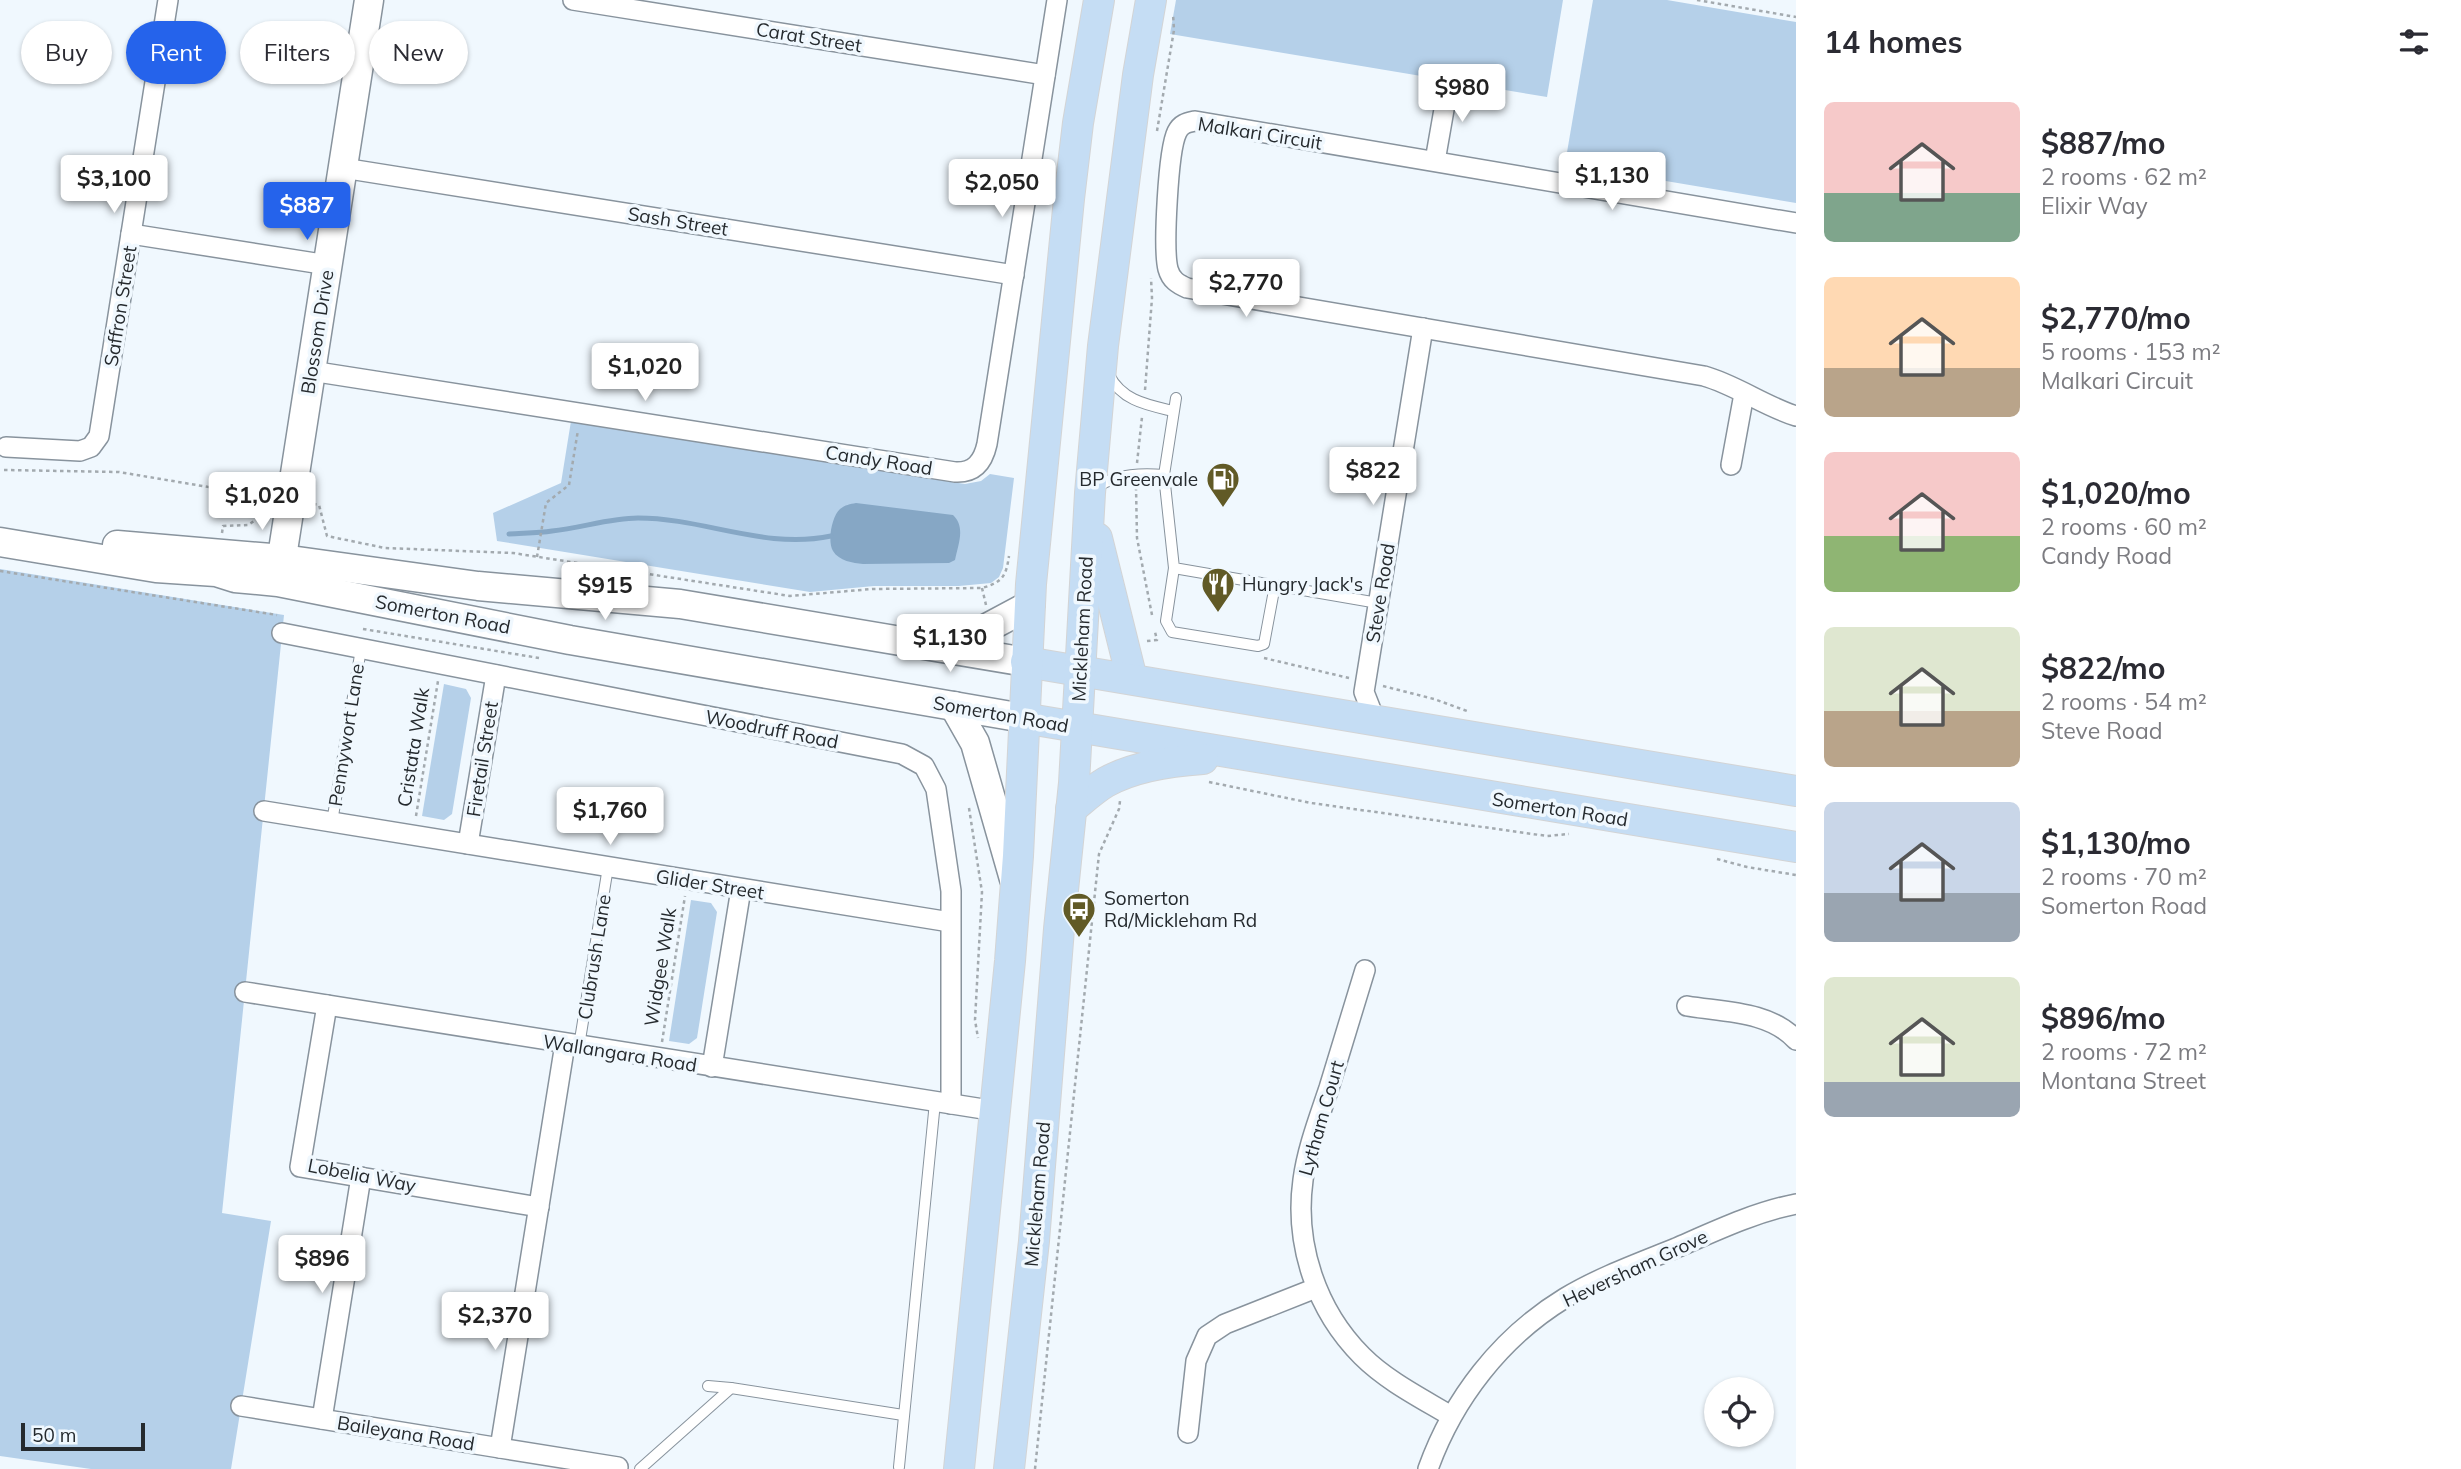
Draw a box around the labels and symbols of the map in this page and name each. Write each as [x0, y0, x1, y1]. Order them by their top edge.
street label: Carat Street [755, 17, 864, 57]
pin: $980 [1421, 64, 1503, 124]
street label: Malkari Circuit [1196, 111, 1324, 155]
pin: $1,130 [1555, 152, 1669, 212]
pin: $3,100 [57, 156, 171, 215]
pin: $2,050 [945, 160, 1059, 219]
pin: $887 [266, 182, 348, 242]
street label: Sash Street [626, 201, 730, 241]
street label: Saffron Street [99, 244, 141, 368]
pin: $2,770 [1189, 260, 1303, 319]
street label: Blossom Drive [295, 268, 339, 396]
pin: $1,020 [588, 344, 702, 403]
street label: Candy Road [824, 440, 934, 480]
pin: $822 [1332, 448, 1414, 507]
fuel station icon: BP Greenvale [1204, 460, 1242, 509]
place label: BP Greenvale [1079, 467, 1198, 491]
pin: $1,020 [205, 472, 319, 532]
street label: Steve Road [1360, 542, 1400, 644]
street label: Mickleham Road [1066, 556, 1098, 702]
pin: $915 [564, 562, 646, 622]
restaurant icon: Hungry Jack's [1199, 565, 1237, 614]
place label: Hungry Jack's [1242, 572, 1363, 596]
street label: Somerton Road [373, 589, 513, 639]
pin: $1,130 [893, 614, 1007, 674]
street label: Pennywort Lane [323, 662, 369, 808]
street label: Cristata Walk [392, 685, 434, 808]
street label: Somerton Road [931, 690, 1071, 738]
street label: Firetail Street [461, 699, 503, 819]
street label: Woodruff Road [703, 704, 841, 754]
street label: Somerton Road [1490, 786, 1630, 832]
pin: $1,760 [553, 788, 667, 847]
street label: Glider Street [654, 864, 766, 904]
place label: Somerton Rd/Mickleham Rd [1104, 886, 1257, 932]
bus stop icon: Somerton Rd/Mickleham Rd [1060, 890, 1098, 939]
street label: Clubrush Lane [572, 893, 616, 1021]
street label: Widgee Walk [639, 906, 681, 1028]
street label: Wallangara Road [541, 1029, 699, 1077]
street label: Lytham Court [1293, 1057, 1349, 1178]
street label: Mickleham Road [1019, 1120, 1055, 1268]
street label: Lobelia Way [306, 1153, 418, 1197]
street label: Heversham Grove [1559, 1224, 1711, 1312]
pin: $896 [281, 1236, 363, 1295]
pin: $2,370 [438, 1292, 552, 1352]
street label: Baileyana Road [336, 1410, 476, 1456]
scale bar [21, 1420, 145, 1452]

